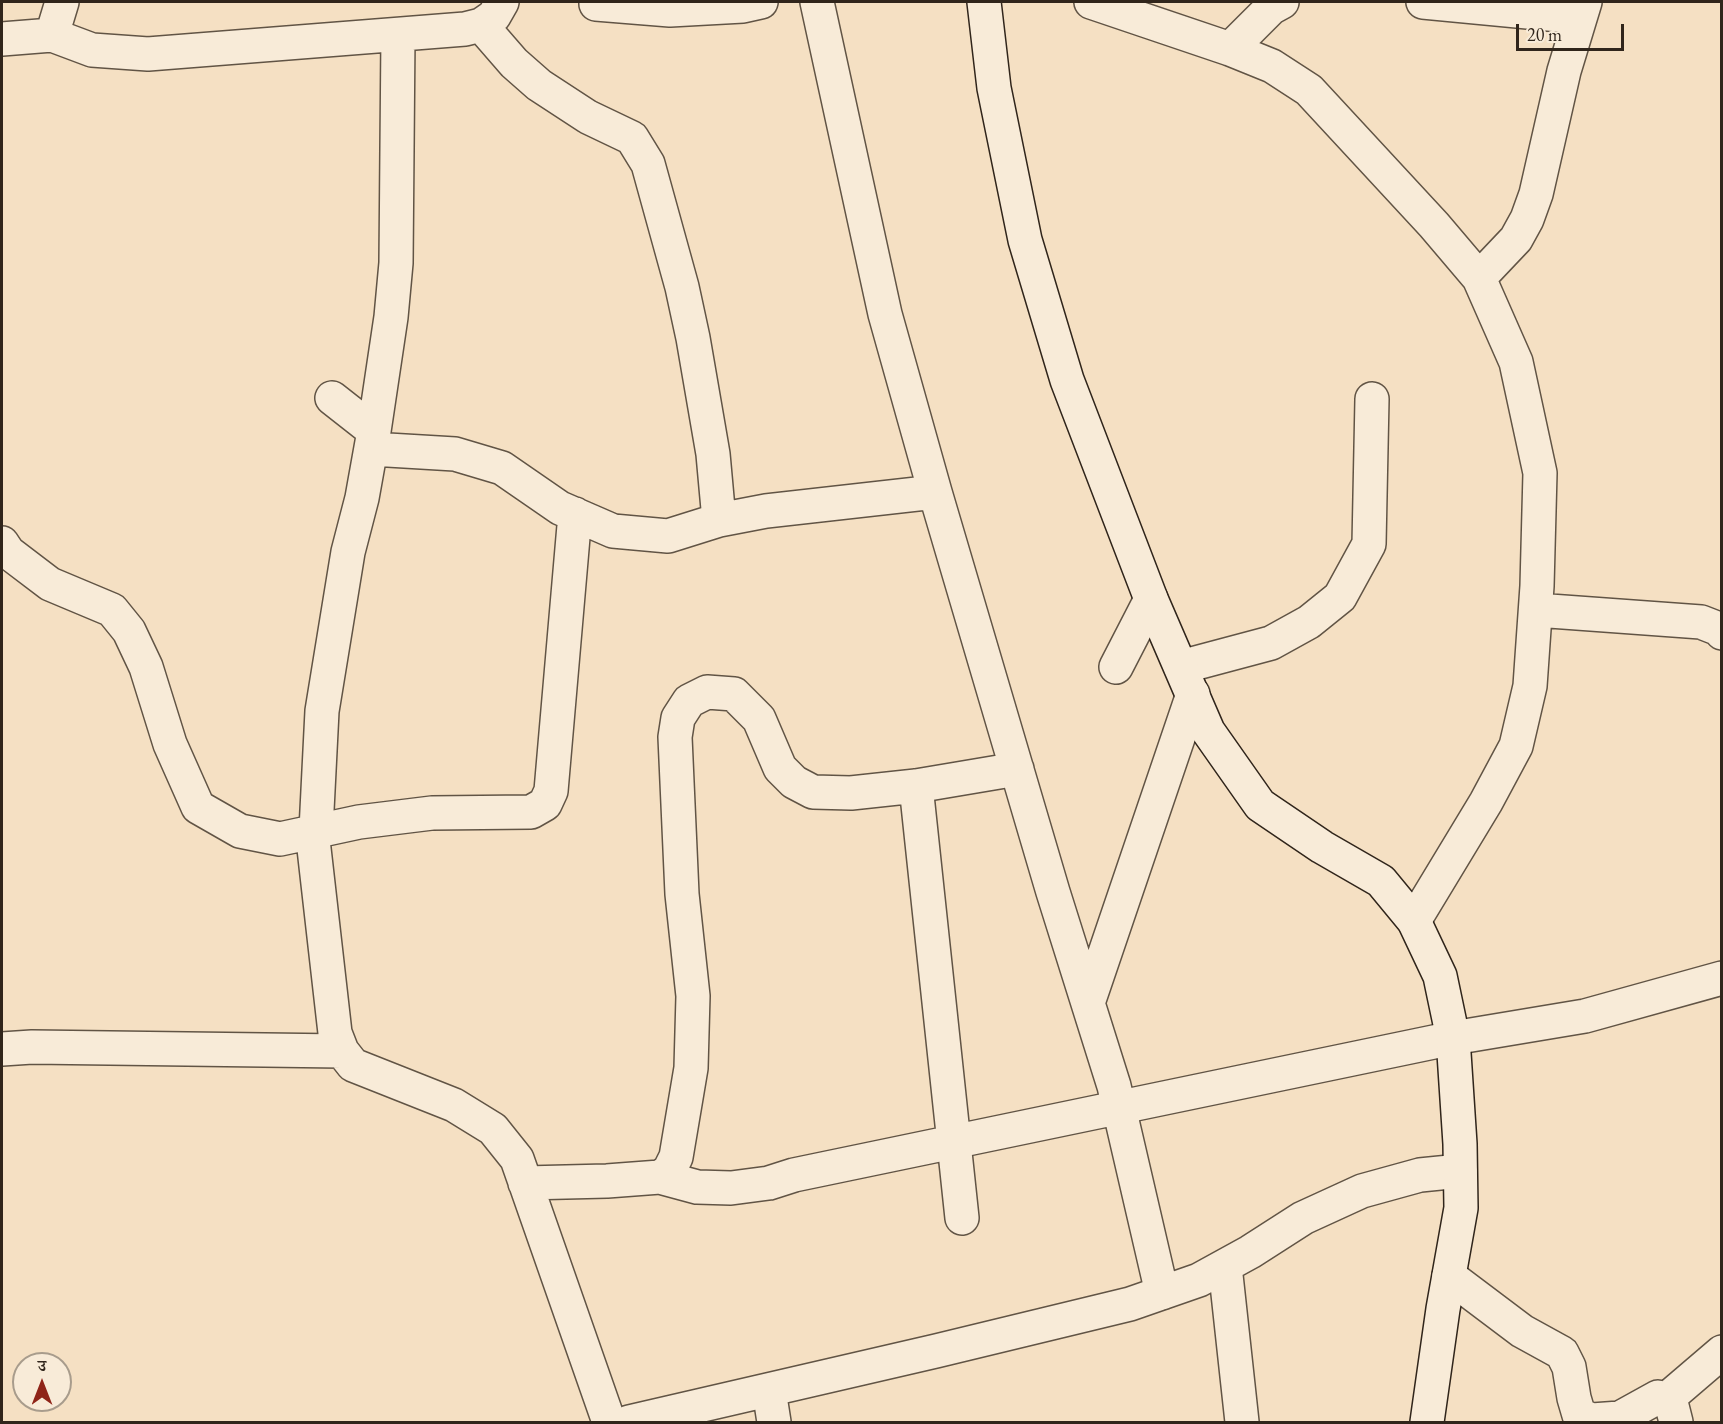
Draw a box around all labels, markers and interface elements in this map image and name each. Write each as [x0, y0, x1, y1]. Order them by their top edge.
scale bar [1519, 12, 1627, 50]
text: 20 m [1527, 23, 1562, 46]
north arrow [12, 1352, 72, 1412]
text: उ [38, 1355, 46, 1376]

